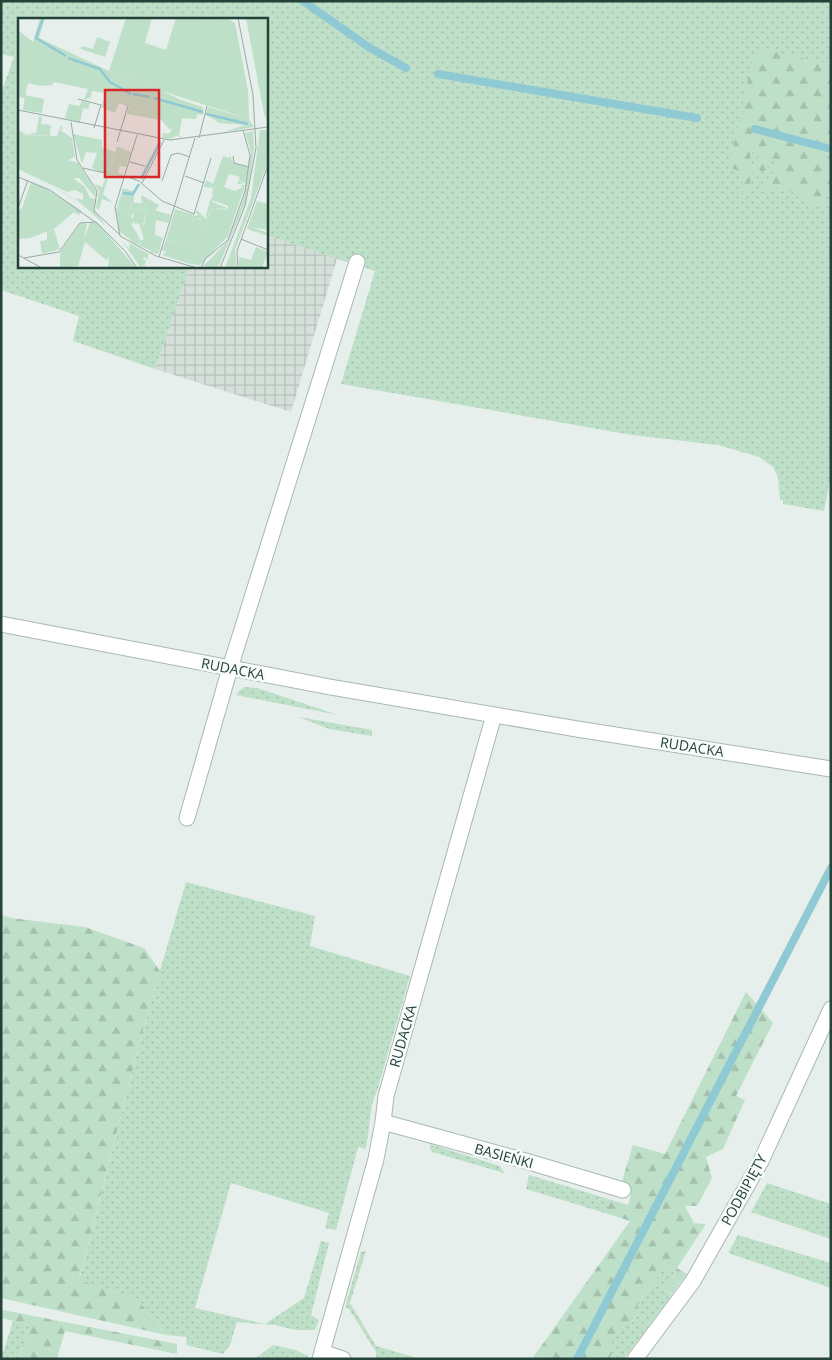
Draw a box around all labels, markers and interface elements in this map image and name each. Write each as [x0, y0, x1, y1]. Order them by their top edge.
inset map [18, 18, 268, 268]
street label: RUDACKA [200, 653, 267, 684]
street label: RUDACKA [659, 732, 725, 761]
street label: RUDACKA [385, 1002, 421, 1069]
street label: BASIEŃKI [473, 1139, 536, 1172]
street label: PODBIPIĘTY [716, 1151, 771, 1229]

